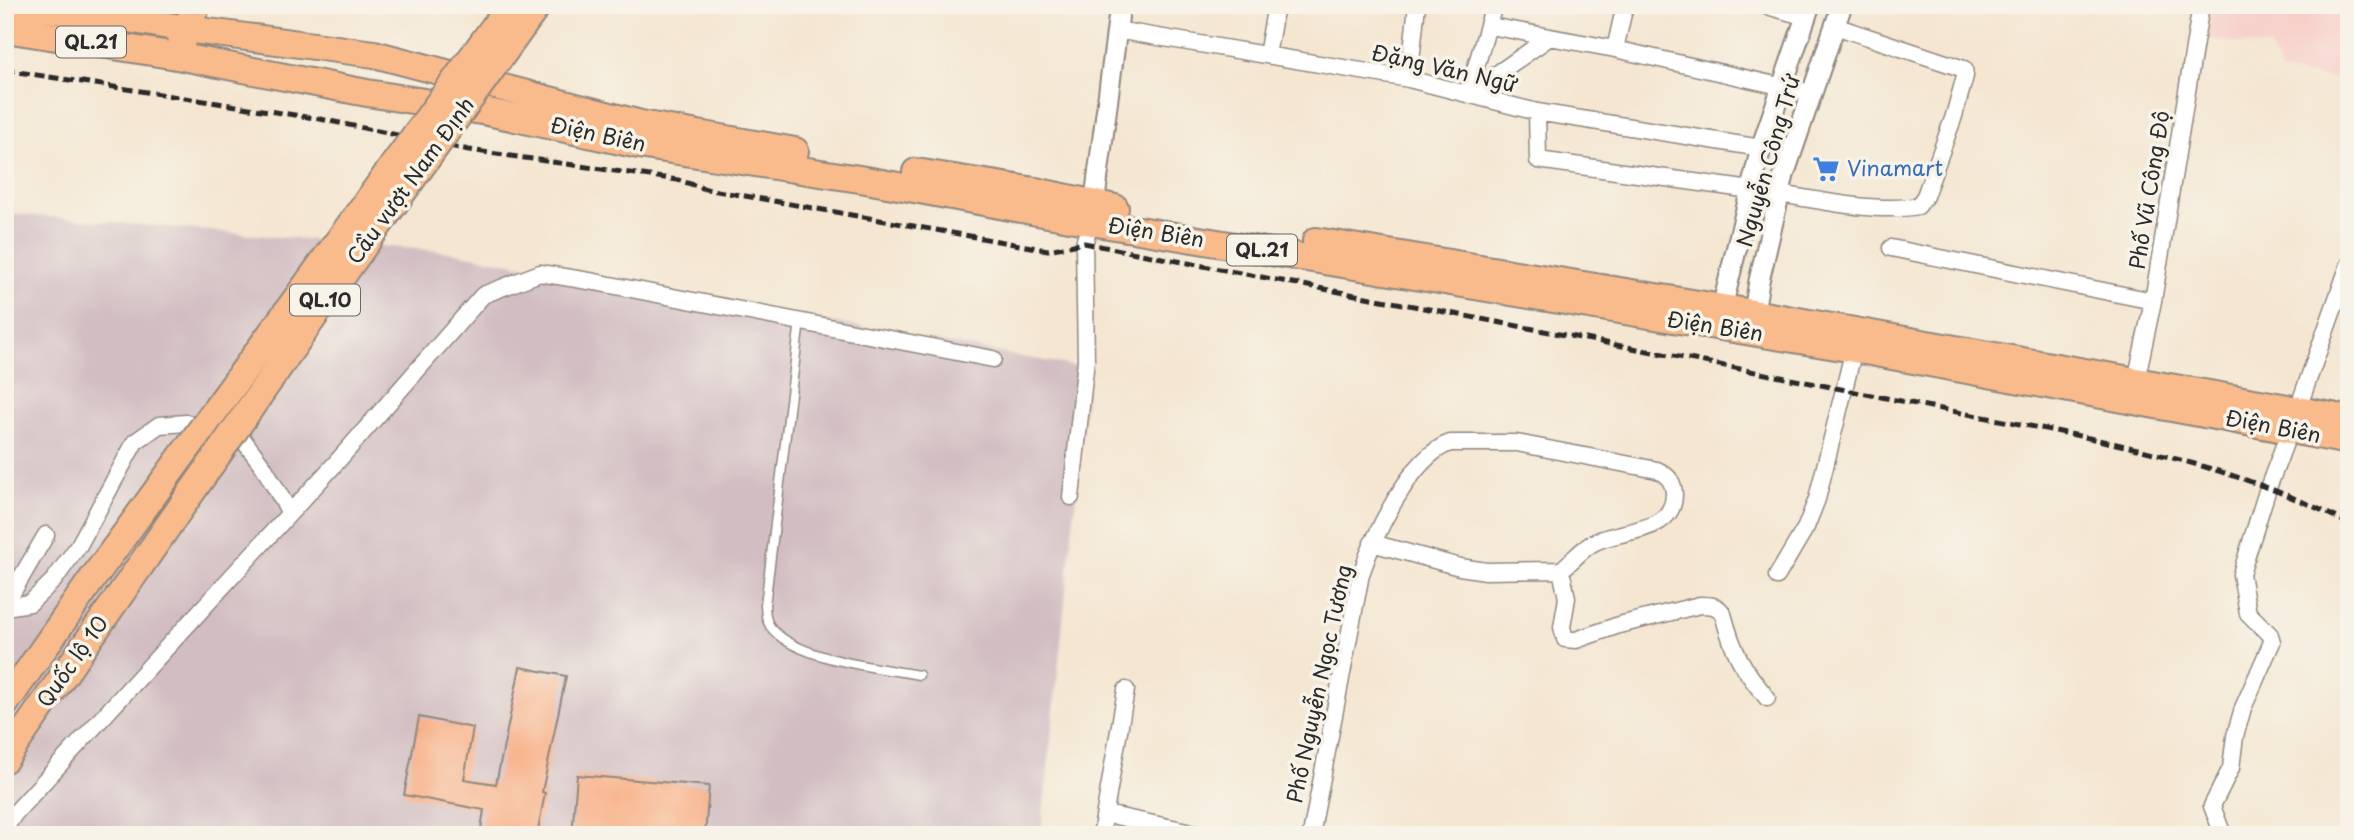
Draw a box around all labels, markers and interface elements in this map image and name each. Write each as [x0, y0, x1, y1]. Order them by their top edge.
road number: QL.21 [56, 26, 126, 58]
street label: Đặng Văn Ngữ [1369, 35, 1522, 100]
street label: Nguyễn Công Trứ [1727, 69, 1807, 250]
street label: Cầu vượt Nam Định [338, 90, 481, 270]
street label: Điện Biên [548, 107, 649, 159]
street label: Phố Vũ Công Độ [2120, 108, 2176, 271]
place label: Vinamart [1847, 151, 1943, 183]
supermarket icon: Vinamart [1811, 154, 1841, 184]
street label: Điện Biên [1106, 208, 1207, 254]
road number: QL.21 [1227, 234, 1297, 266]
road number: QL.10 [290, 284, 360, 316]
street label: Điện Biên [1665, 302, 1766, 348]
street label: Điện Biên [2223, 400, 2324, 450]
street label: Phố Nguyễn Ngọc Tương [1277, 561, 1359, 806]
street label: Quốc lộ 10 [28, 608, 115, 713]

